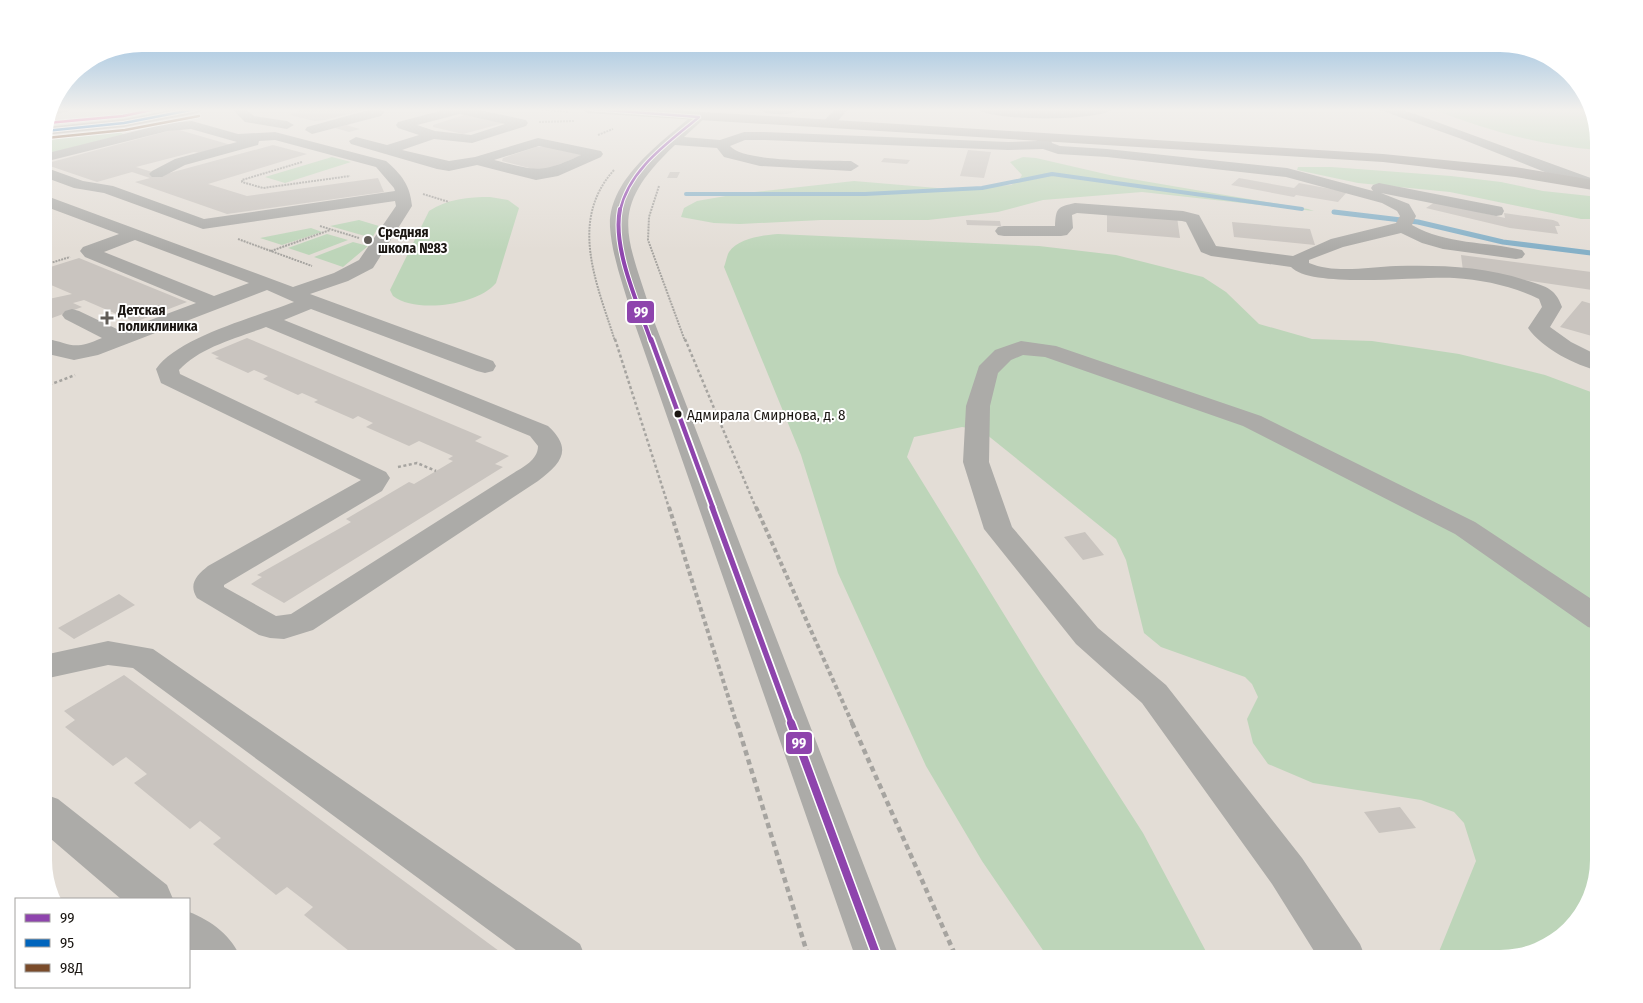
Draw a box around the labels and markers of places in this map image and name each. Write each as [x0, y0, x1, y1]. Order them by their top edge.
place label: Средняя школа №83 [378, 224, 448, 257]
marker: Средняя школа №83 [362, 234, 374, 246]
place label: Детская поликлиника [117, 302, 198, 335]
marker: Детская поликлиника [100, 311, 114, 325]
place label: Адмирала Смирнова, д. 8 [687, 406, 845, 424]
marker: Адмирала Смирнова, д. 8 [673, 409, 683, 419]

